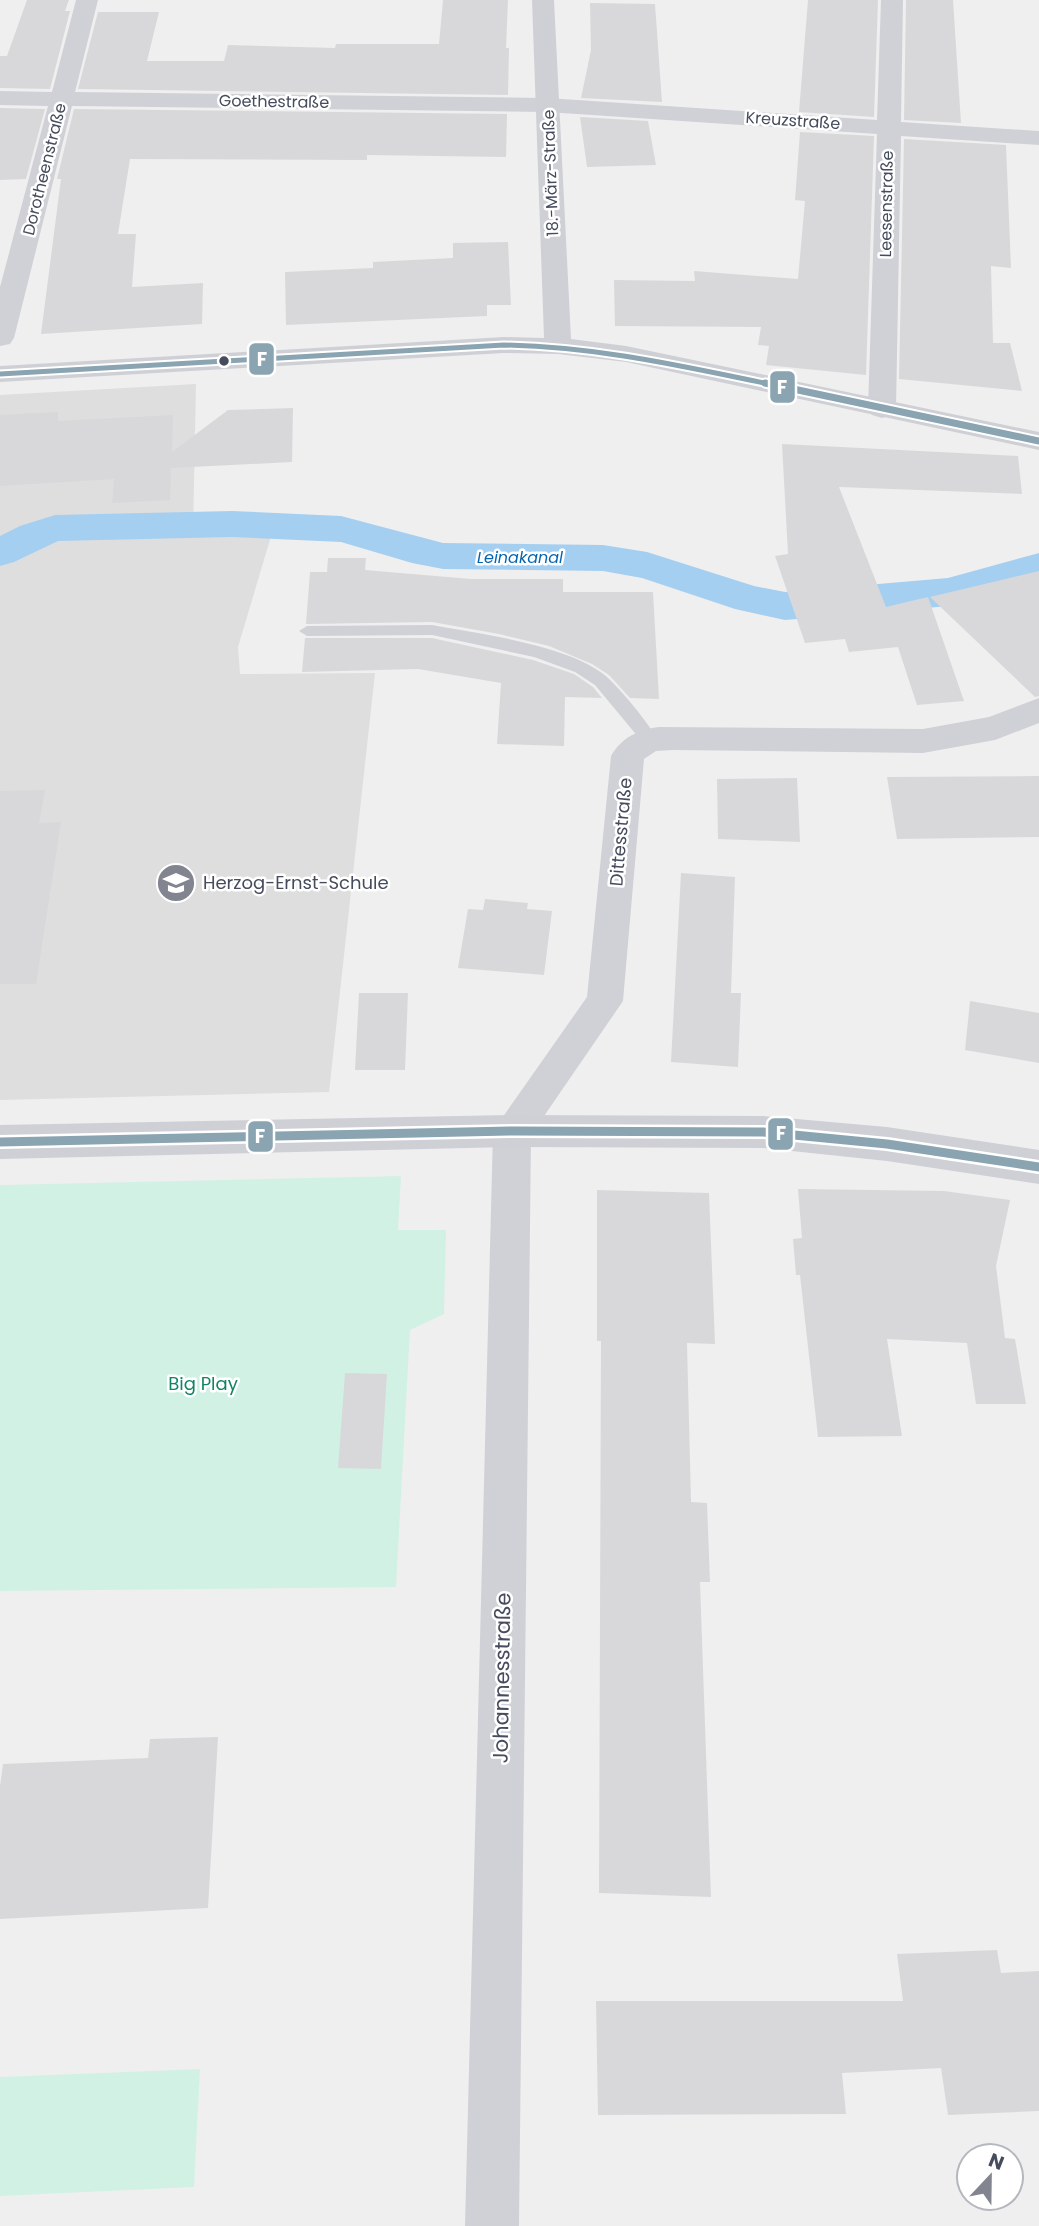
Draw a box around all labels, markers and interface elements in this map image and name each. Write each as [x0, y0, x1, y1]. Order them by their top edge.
street label: Goethestraße [219, 89, 329, 114]
street label: Dorotheenstraße [17, 100, 72, 238]
street label: Kreuzstraße [745, 106, 841, 135]
street label: 18.-März-Straße [537, 109, 564, 237]
street label: Leesenstraße [874, 150, 899, 258]
line badge: F [248, 342, 275, 376]
text: F [257, 346, 267, 373]
unlabelled marker [217, 354, 231, 368]
line badge: F [769, 370, 796, 404]
text: F [777, 374, 787, 401]
water label: Leinakanal [477, 546, 563, 569]
street label: Dittesstraße [603, 777, 638, 887]
school or university icon: Herzog-Ernst-Schule [155, 862, 197, 904]
place label: Herzog-Ernst-Schule [203, 870, 389, 895]
line badge: F [767, 1117, 794, 1151]
line badge: F [247, 1120, 274, 1153]
text: F [776, 1120, 786, 1147]
text: F [255, 1123, 265, 1150]
park label: Big Play [168, 1371, 238, 1396]
street label: Johannesstraße [486, 1592, 517, 1764]
north arrow [955, 2142, 1025, 2212]
text: N [984, 2147, 1008, 2177]

